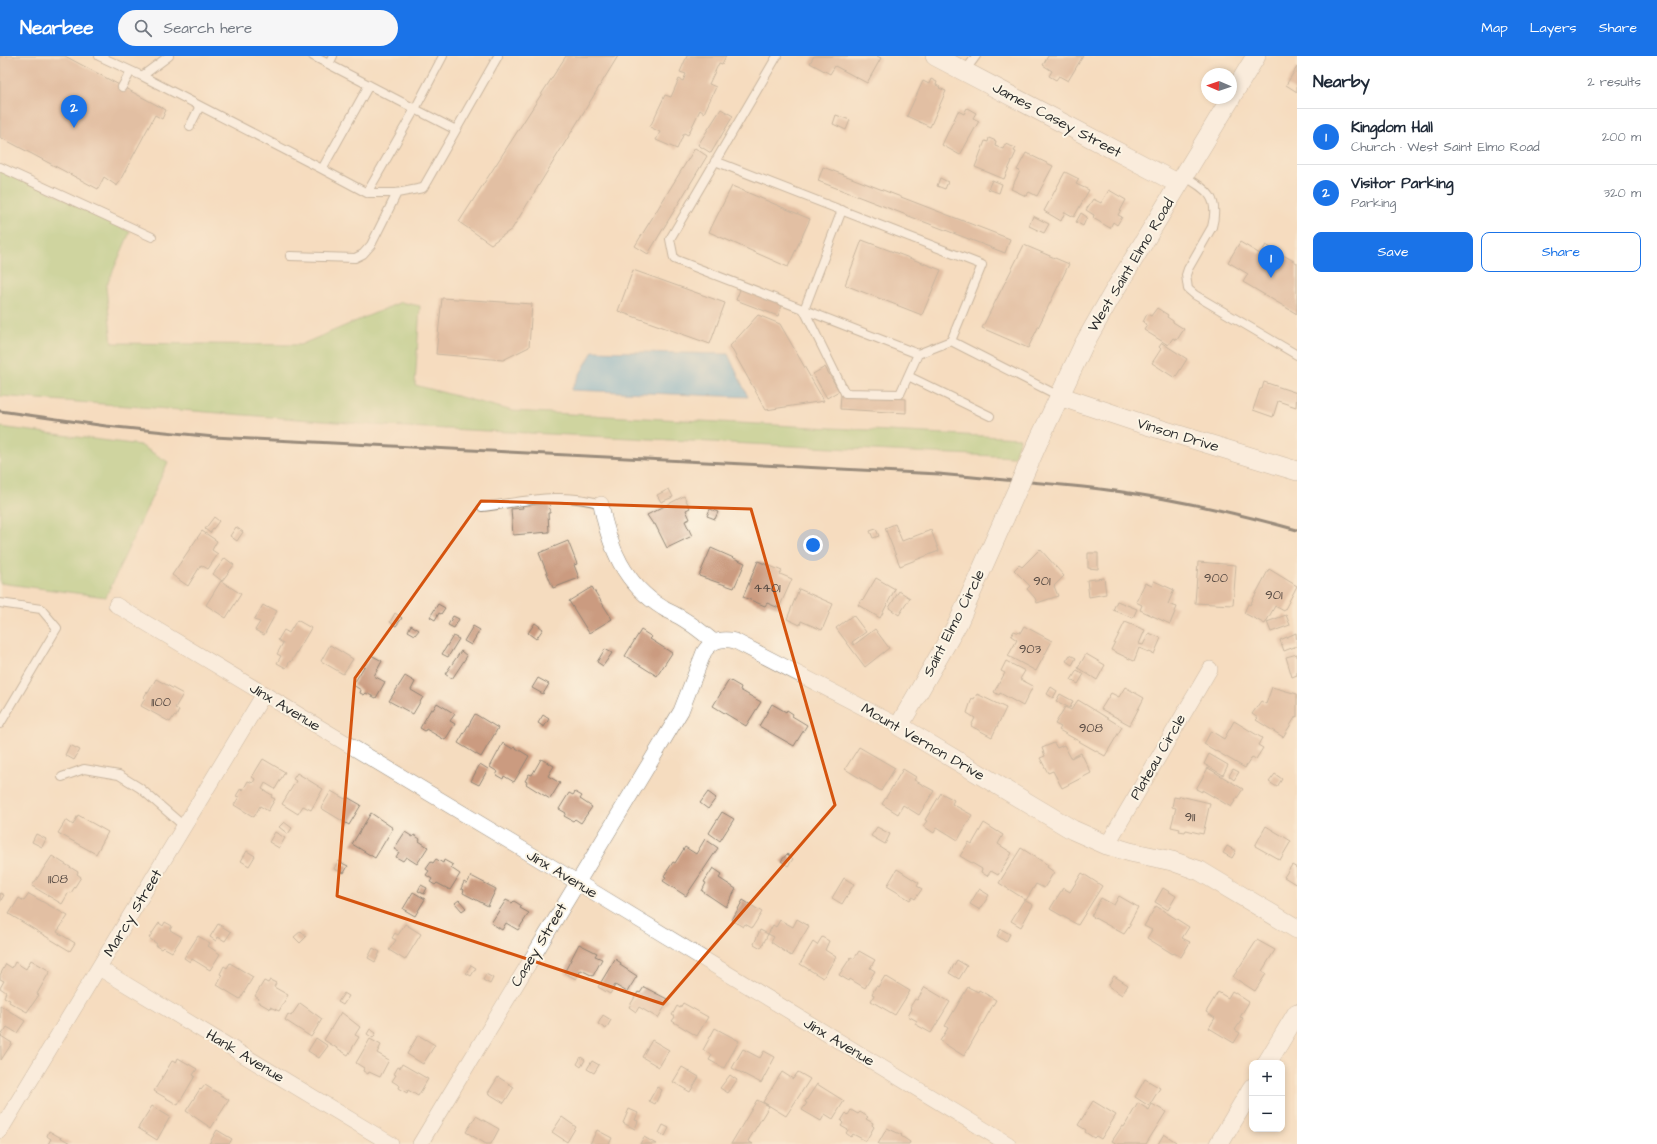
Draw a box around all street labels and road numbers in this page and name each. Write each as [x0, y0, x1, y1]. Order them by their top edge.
street label: James Casey Street [988, 77, 1125, 164]
street label: West Saint Elmo Road [1083, 194, 1179, 336]
street label: Vinson Drive [1134, 413, 1222, 457]
street label: Saint Elmo Circle [918, 566, 990, 680]
street label: Jinx Avenue [246, 678, 324, 736]
street label: Mount Vernon Drive [857, 698, 989, 786]
street label: Plateau Circle [1125, 710, 1191, 804]
street label: Jinx Avenue [523, 845, 601, 903]
street label: Marcy Street [99, 865, 168, 961]
street label: Casey Street [506, 899, 573, 991]
street label: Jinx Avenue [800, 1013, 878, 1071]
street label: Hank Avenue [202, 1024, 288, 1088]

